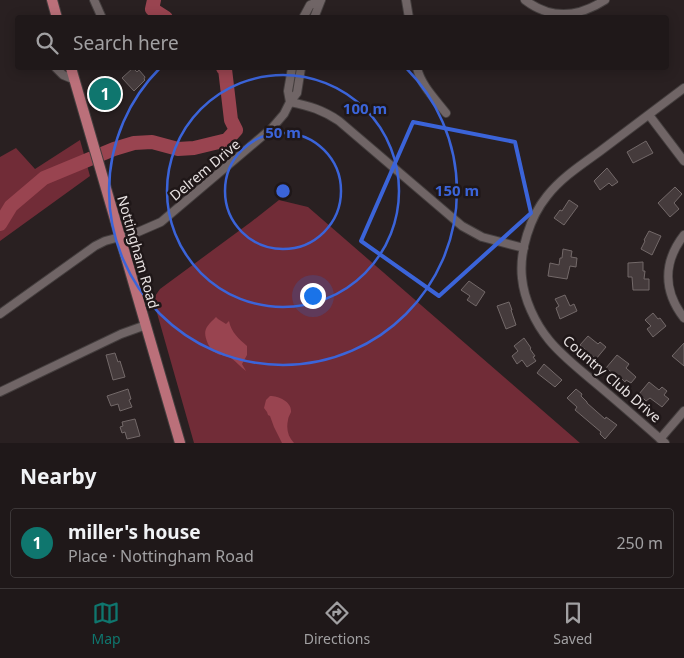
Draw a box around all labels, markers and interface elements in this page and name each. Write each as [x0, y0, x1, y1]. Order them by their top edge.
search box [15, 15, 669, 70]
icon: search [33, 29, 61, 57]
text: Search here [73, 30, 179, 56]
pin: 1 [89, 75, 121, 113]
text: 100 m [343, 98, 387, 118]
text: 50 m [265, 122, 301, 142]
street label: Delrem Drive [165, 134, 244, 205]
text: 150 m [435, 180, 479, 200]
centre of rings [274, 182, 292, 200]
street label: Nottingham Road [113, 193, 164, 311]
your location [300, 283, 326, 309]
street label: Country Club Drive [559, 331, 666, 427]
text: Nearby [20, 462, 96, 490]
text: miller's house [68, 519, 201, 545]
text: 1 [32, 532, 42, 554]
text: 250 m [616, 532, 663, 554]
text: Place · Nottingham Road [68, 545, 254, 567]
tab: Map [92, 599, 121, 648]
tab: Directions [304, 599, 370, 648]
tab: Saved [553, 599, 592, 648]

